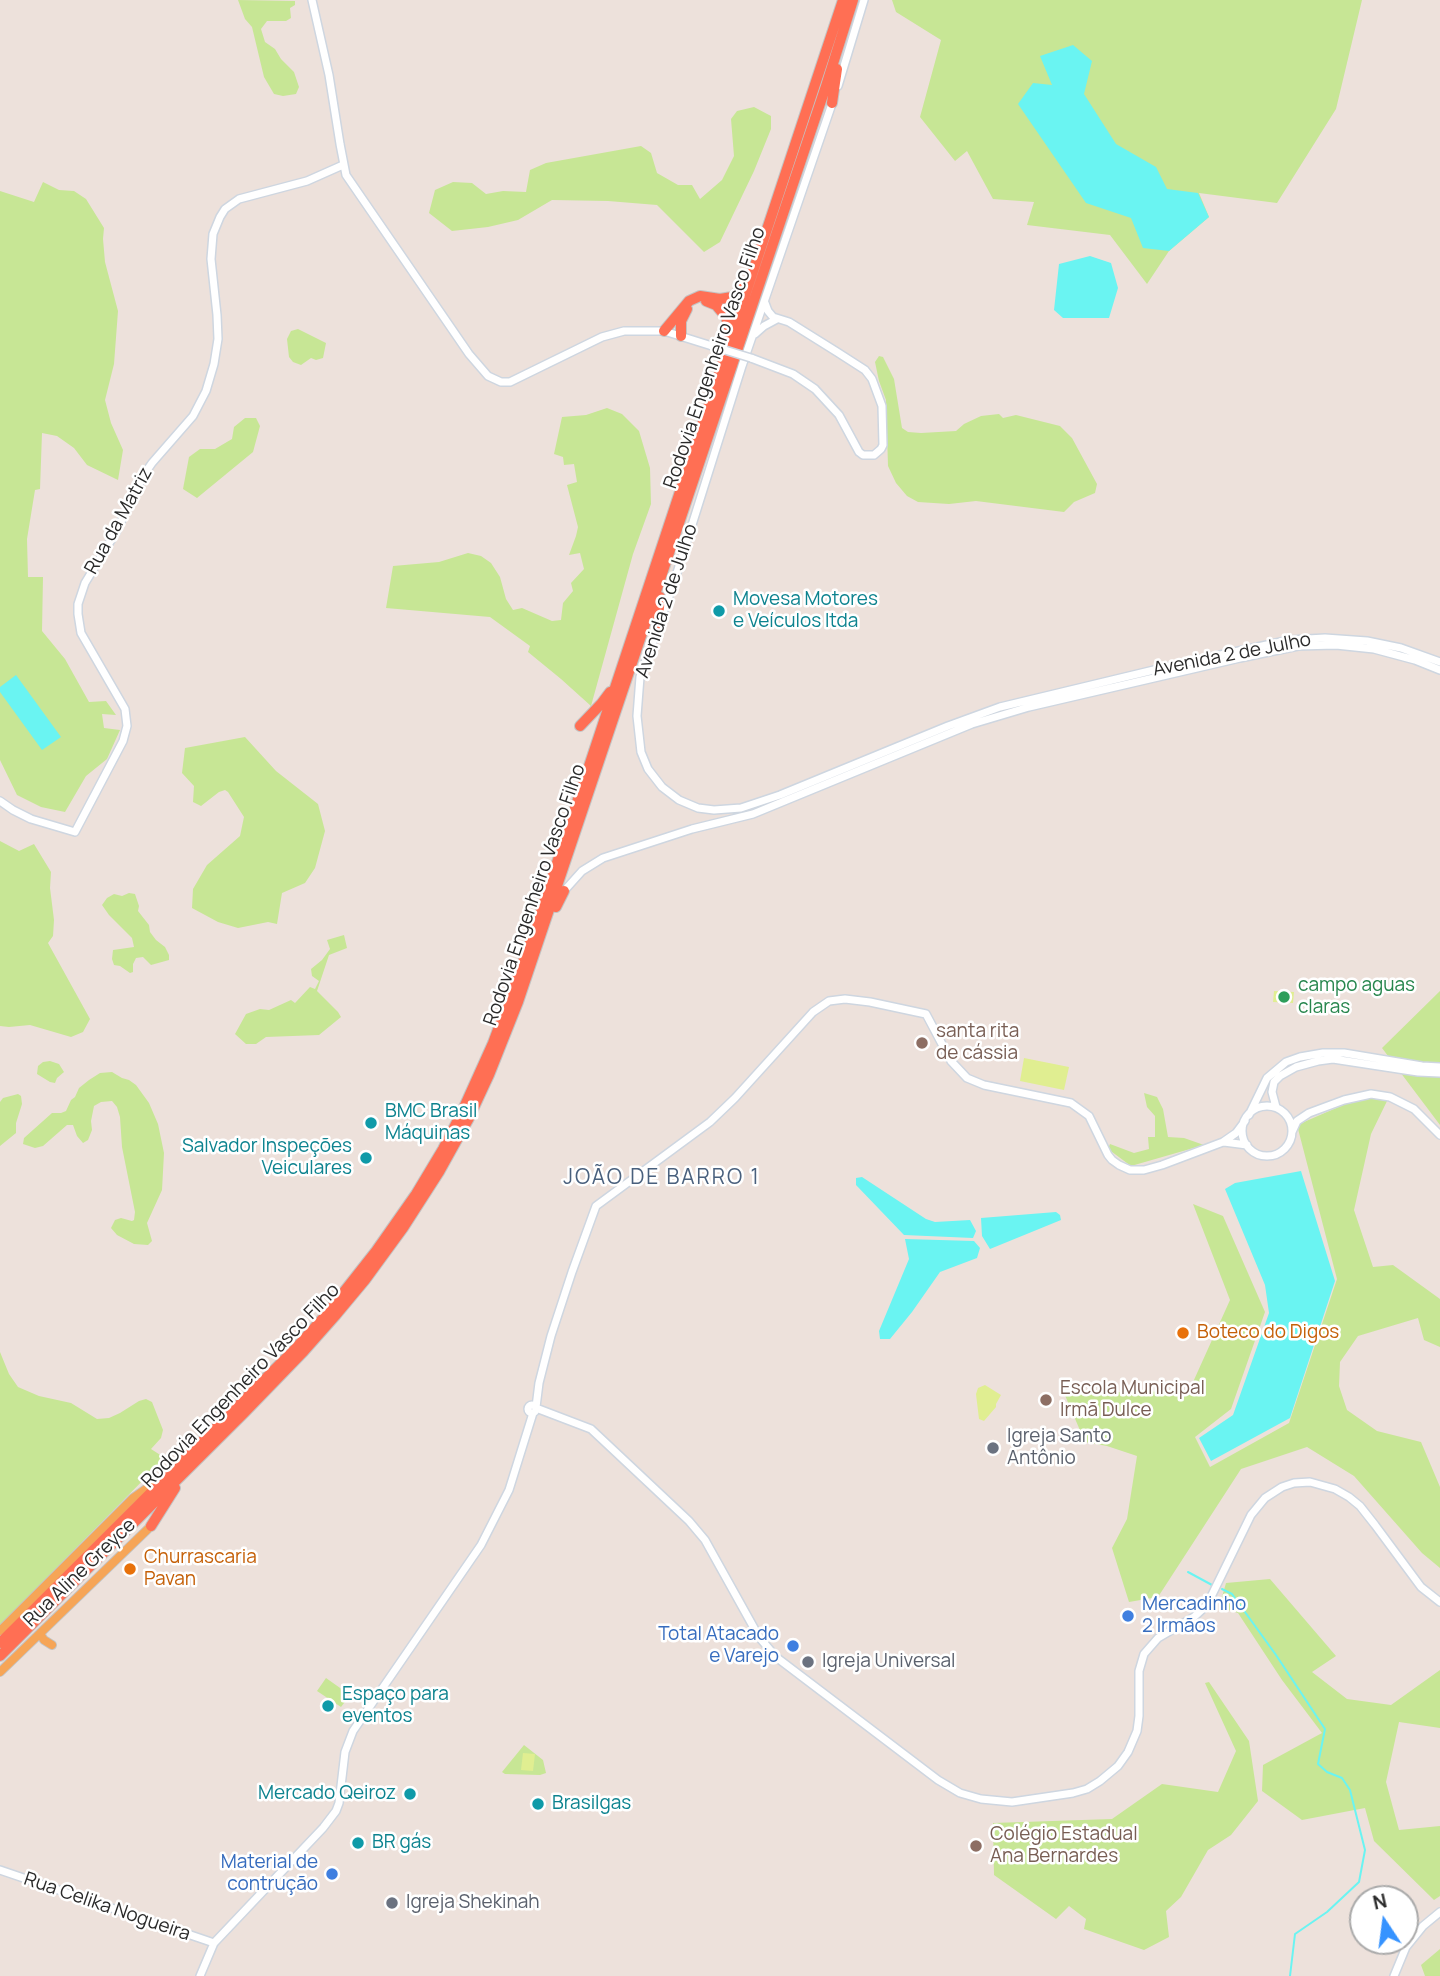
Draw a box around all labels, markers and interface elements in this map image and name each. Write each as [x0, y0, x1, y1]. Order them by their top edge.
street label: Rodovia Engenheiro Vasco Filho [659, 224, 771, 492]
street label: Rua da Matriz [80, 464, 158, 578]
street label: Avenida 2 de Julho [631, 521, 703, 681]
place label: Movesa Motores e Veículos ltda [733, 589, 878, 633]
marker: Movesa Motores e Veículos ltda [711, 603, 727, 619]
street label: Avenida 2 de Julho [1151, 628, 1313, 682]
street label: Rodovia Engenheiro Vasco Filho [479, 761, 591, 1029]
place label: campo aguas claras [1298, 975, 1415, 1019]
marker: campo aguas claras [1276, 989, 1292, 1005]
place label: santa rita de cássia [936, 1021, 1019, 1065]
marker: santa rita de cássia [914, 1035, 930, 1051]
place label: BMC Brasil Máquinas [385, 1101, 478, 1145]
marker: BMC Brasil Máquinas [363, 1115, 379, 1131]
place label: Salvador Inspeções Veiculares [182, 1136, 352, 1180]
marker: Salvador Inspeções Veiculares [358, 1150, 374, 1166]
district label: JOÃO DE BARRO 1 [565, 1165, 759, 1191]
street label: Rodovia Engenheiro Vasco Filho [137, 1279, 345, 1493]
place label: Boteco do Digos [1197, 1322, 1339, 1344]
marker: Boteco do Digos [1175, 1325, 1191, 1341]
place label: Escola Municipal Irmã Dulce [1060, 1378, 1205, 1422]
marker: Escola Municipal Irmã Dulce [1038, 1392, 1054, 1408]
place label: Igreja Santo Antônio [1007, 1426, 1112, 1470]
marker: Igreja Santo Antônio [985, 1440, 1001, 1456]
street label: Rua Aline Greyce [19, 1514, 141, 1632]
place label: Churrascaria Pavan [144, 1547, 257, 1591]
marker: Churrascaria Pavan [122, 1561, 138, 1577]
place label: Mercadinho 2 Irmãos [1142, 1594, 1246, 1638]
marker: Mercadinho 2 Irmãos [1120, 1608, 1136, 1624]
place label: Total Atacado e Varejo [658, 1624, 779, 1668]
marker: Total Atacado e Varejo [785, 1638, 801, 1654]
place label: Igreja Universal [822, 1651, 955, 1673]
marker: Igreja Universal [800, 1654, 816, 1670]
place label: Espaço para eventos [342, 1684, 449, 1728]
marker: Espaço para eventos [320, 1698, 336, 1714]
place label: Mercado Qeiroz [258, 1783, 396, 1805]
marker: Mercado Qeiroz [402, 1786, 418, 1802]
place label: Brasilgas [552, 1793, 631, 1815]
marker: Brasilgas [530, 1796, 546, 1812]
place label: Colégio Estadual Ana Bernardes [990, 1824, 1138, 1868]
place label: BR gás [372, 1832, 431, 1854]
marker: BR gás [350, 1835, 366, 1851]
marker: Colégio Estadual Ana Bernardes [968, 1838, 984, 1854]
place label: Material de contrução [221, 1852, 318, 1896]
marker: Material de contrução [324, 1866, 340, 1882]
street label: Rua Celika Nogueira [21, 1868, 193, 1946]
north arrow [1349, 1885, 1419, 1955]
text: N [1370, 1887, 1389, 1916]
place label: Igreja Shekinah [406, 1892, 540, 1914]
marker: Igreja Shekinah [384, 1895, 400, 1911]

